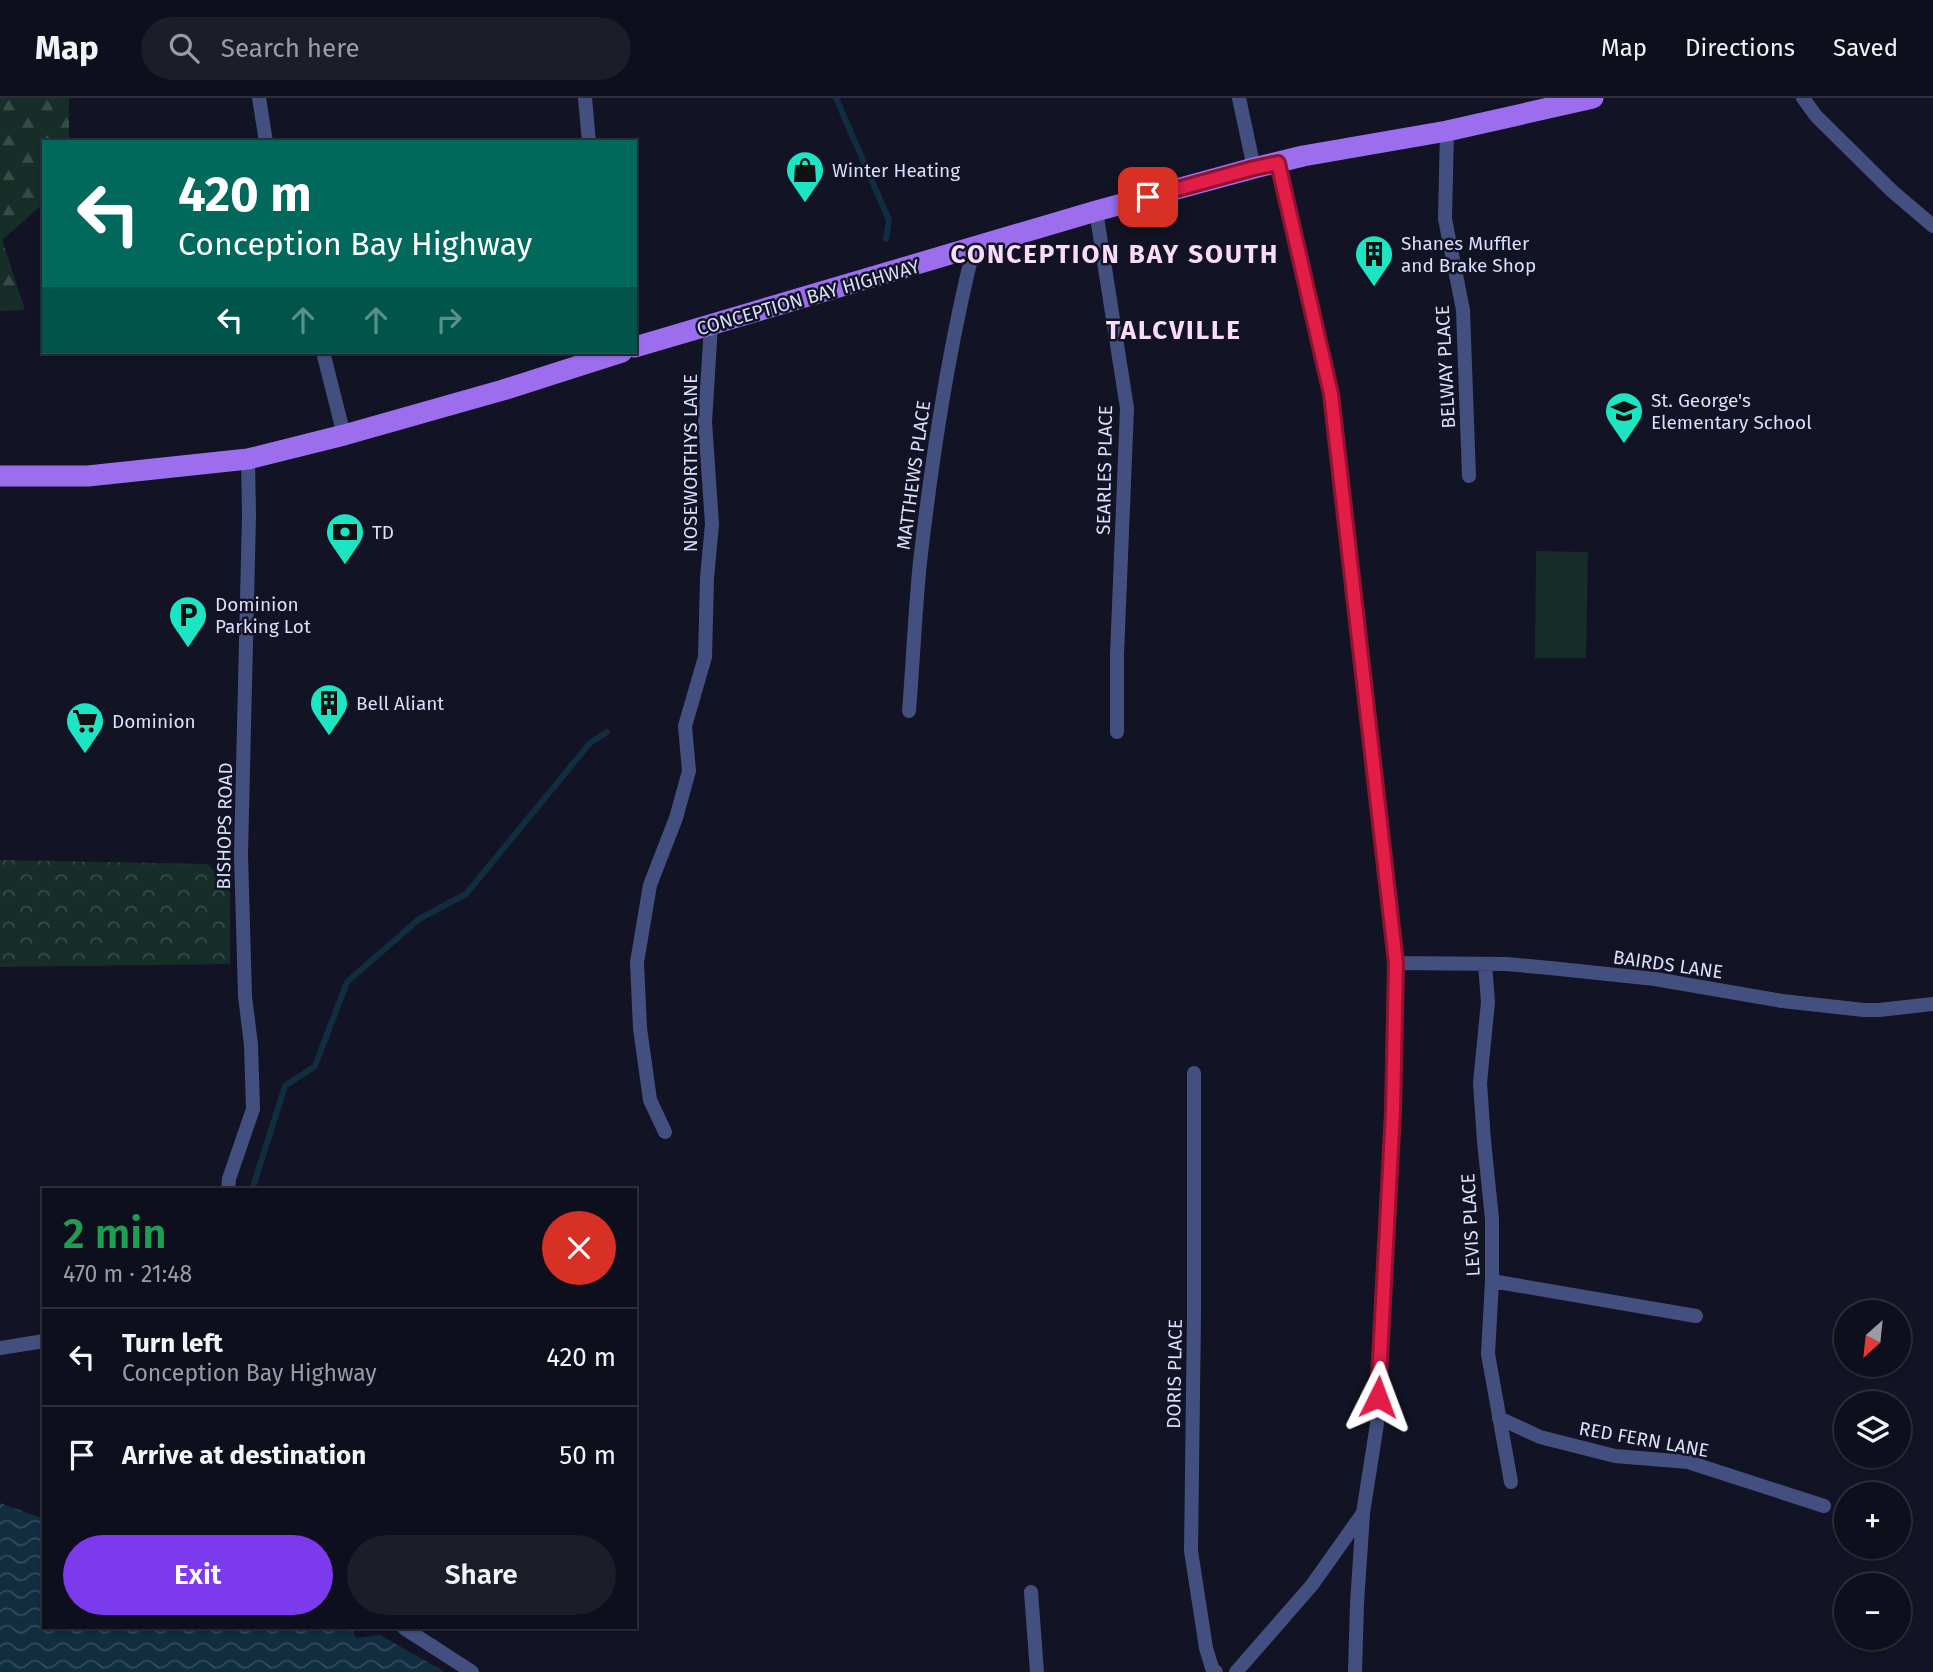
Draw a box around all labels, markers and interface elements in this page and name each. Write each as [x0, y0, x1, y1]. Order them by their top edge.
search box [141, 17, 631, 80]
text: Map [35, 28, 99, 68]
icon: search [165, 29, 203, 67]
text: Search here [221, 33, 360, 64]
text: Map [1601, 34, 1647, 62]
text: Directions [1685, 34, 1795, 62]
text: Saved [1833, 34, 1898, 62]
shop icon: Winter Heating [784, 149, 826, 204]
place label: Winter Heating [832, 159, 960, 182]
text: 420 m [178, 165, 312, 224]
pin [1118, 167, 1178, 227]
icon: left [63, 168, 154, 259]
icon: arrive [1129, 178, 1167, 216]
text: Conception Bay Highway [178, 225, 532, 263]
place label: Shanes Muffler and Brake Shop [1401, 232, 1536, 277]
building icon: Shanes Muffler and Brake Shop [1353, 233, 1395, 288]
district label: CONCEPTION BAY SOUTH [951, 239, 1279, 270]
street label: CONCEPTION BAY HIGHWAY [694, 254, 923, 340]
icon: left [211, 301, 249, 339]
icon: ahead [284, 301, 322, 339]
icon: ahead [357, 301, 395, 339]
icon: right [430, 301, 468, 339]
street label: BELWAY PLACE [1431, 305, 1460, 429]
district label: TALCVILLE [1106, 315, 1242, 346]
street label: NOSEWORTHYS LANE [679, 374, 702, 552]
place label: St. George's Elementary School [1651, 389, 1812, 434]
school or university icon: St. George's Elementary School [1603, 390, 1645, 445]
street label: MATTHEWS PLACE [892, 399, 935, 551]
street label: SEARLES PLACE [1092, 405, 1117, 535]
bank icon: TD [324, 511, 366, 566]
place label: TD [372, 521, 394, 544]
place label: Dominion Parking Lot [215, 593, 311, 638]
parking icon: Dominion Parking Lot [167, 594, 209, 649]
building icon: Bell Aliant [308, 682, 350, 737]
place label: Bell Aliant [356, 692, 444, 715]
supermarket icon: Dominion [64, 700, 106, 755]
place label: Dominion [112, 710, 196, 733]
street label: BISHOPS ROAD [212, 762, 237, 890]
street label: BAIRDS LANE [1612, 945, 1724, 984]
street label: LEVIS PLACE [1456, 1173, 1485, 1277]
text: 2 min [63, 1209, 167, 1259]
button: close [542, 1211, 616, 1285]
text: 470 m · 21:48 [63, 1260, 192, 1288]
north arrow [1834, 1300, 1911, 1377]
map controls [1834, 1300, 1911, 1650]
street label: DORIS PLACE [1162, 1319, 1187, 1429]
text: Turn left [122, 1328, 223, 1359]
icon: left [63, 1338, 101, 1376]
text: 420 m [546, 1342, 616, 1373]
text: Conception Bay Highway [122, 1359, 377, 1387]
position arrow [1341, 1360, 1415, 1434]
button: layers [1834, 1391, 1911, 1468]
street label: RED FERN LANE [1577, 1417, 1711, 1462]
icon: arrive [63, 1436, 101, 1474]
text: Arrive at destination [122, 1440, 366, 1471]
text: 50 m [559, 1440, 616, 1471]
button: + [1834, 1482, 1911, 1559]
button: Exit [63, 1535, 333, 1615]
button: Share [347, 1535, 616, 1615]
button: − [1834, 1573, 1911, 1650]

